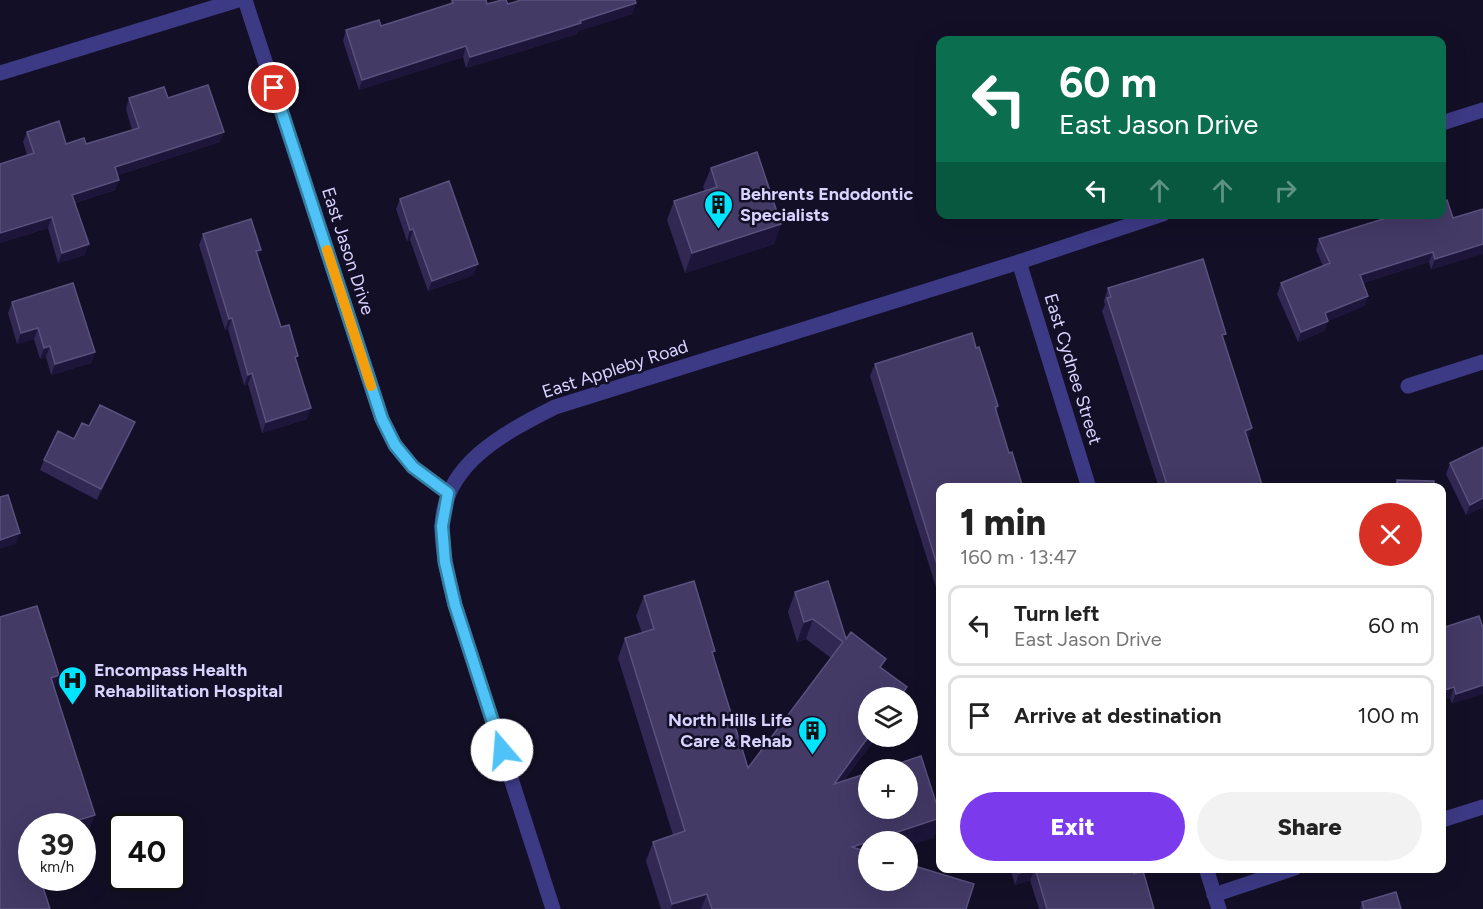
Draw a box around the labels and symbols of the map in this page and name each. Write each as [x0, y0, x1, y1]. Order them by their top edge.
pin [248, 62, 299, 113]
place label: Behrents Endodontic Specialists [740, 183, 914, 226]
street label: East Jason Drive [317, 184, 379, 318]
building icon: Behrents Endodontic Specialists [703, 188, 735, 230]
street label: East Cydnee Street [1040, 291, 1106, 447]
street label: East Appleby Road [539, 335, 691, 403]
place label: Encompass Health Rehabilitation Hospital [94, 659, 283, 702]
hospital icon: Encompass Health Rehabilitation Hospital [57, 664, 89, 706]
place label: North Hills Life Care & Rehab [668, 709, 792, 752]
building icon: North Hills Life Care & Rehab [797, 714, 829, 756]
position arrow [470, 718, 534, 782]
speed limit sign: 40 [108, 813, 186, 891]

